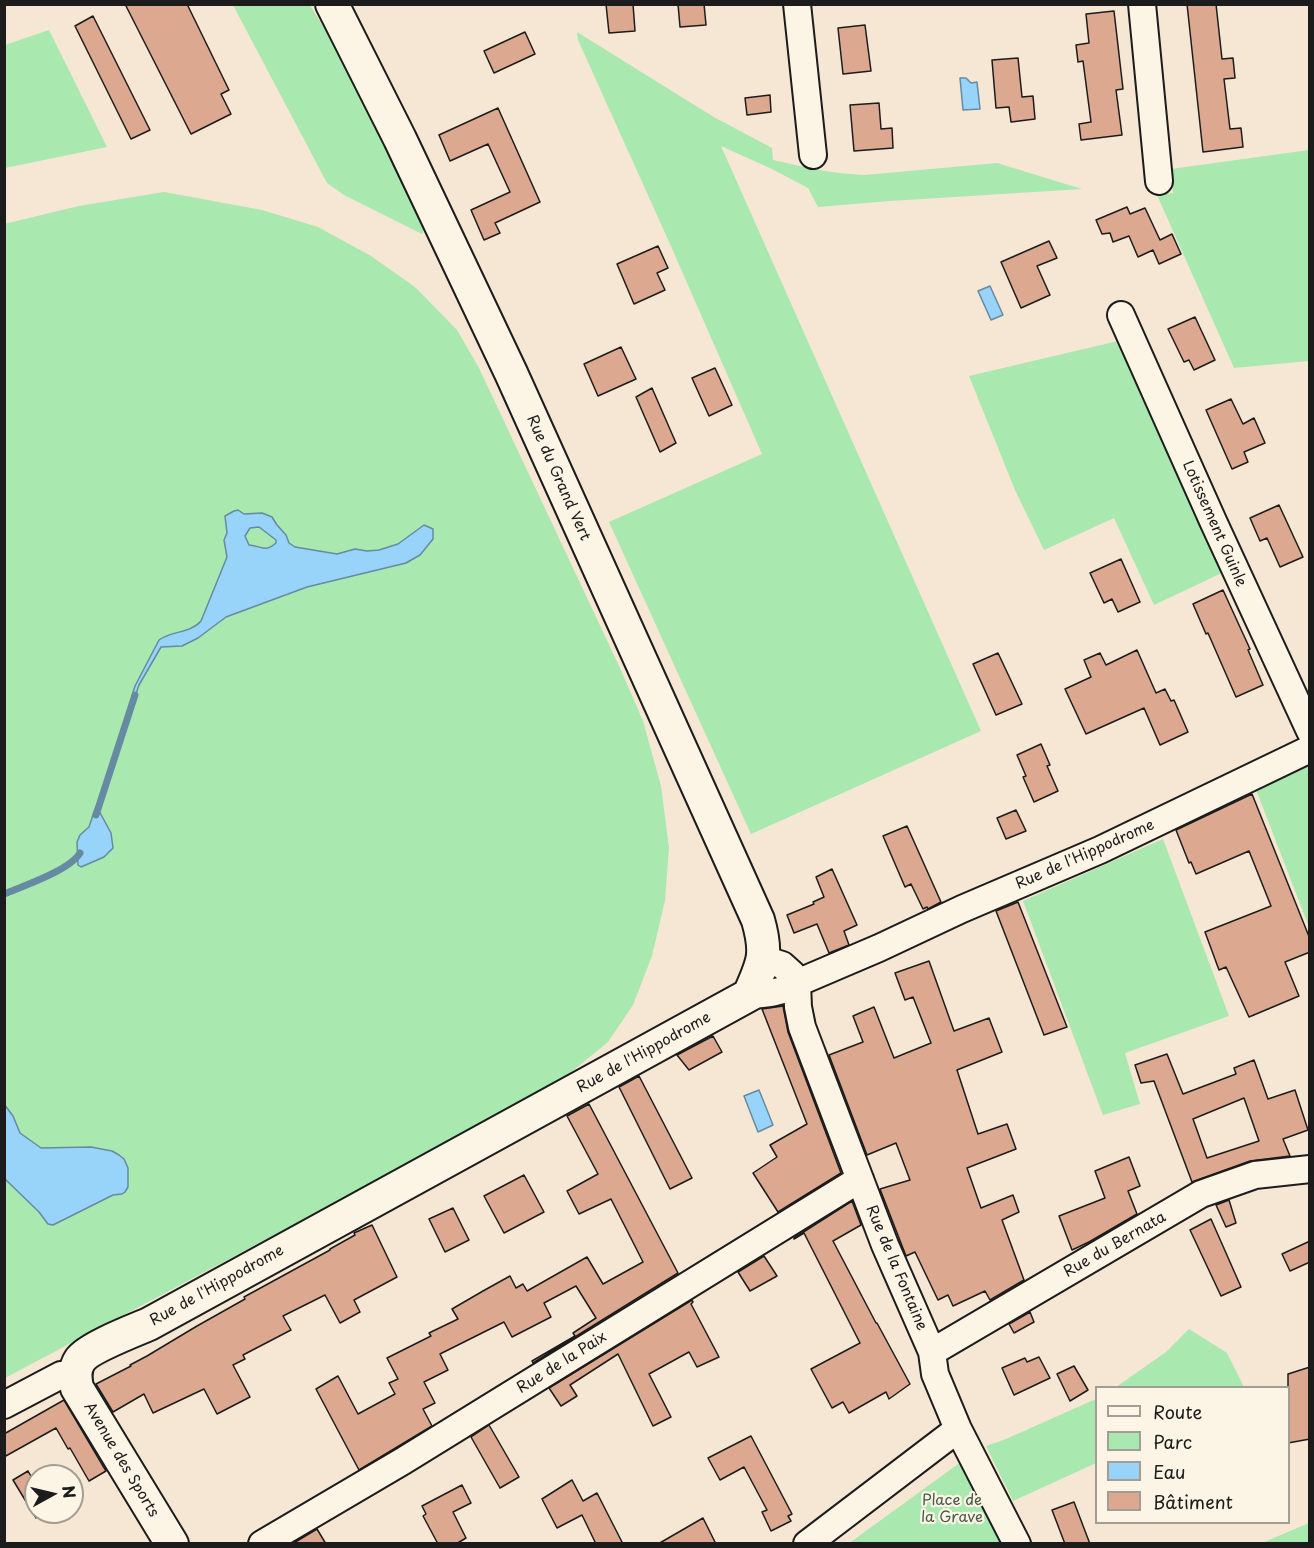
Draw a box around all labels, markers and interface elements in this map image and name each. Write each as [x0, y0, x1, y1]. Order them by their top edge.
street label: Rue du Grand Vert [522, 412, 594, 544]
street label: Lotissement Guinle [1178, 458, 1250, 590]
street label: Rue de l'Hippodrome [1013, 816, 1157, 894]
street label: Rue de l'Hippodrome [574, 1009, 714, 1097]
street label: Rue de la Fontaine [861, 1203, 931, 1333]
street label: Rue du Bernata [1061, 1208, 1169, 1282]
street label: Rue de l'Hippodrome [147, 1242, 287, 1330]
street label: Rue de la Paix [514, 1328, 610, 1398]
legend [1095, 1386, 1290, 1524]
text: Route [1153, 1398, 1202, 1425]
street label: Avenue des Sports [80, 1399, 162, 1521]
text: Parc [1153, 1428, 1192, 1455]
text: Eau [1153, 1458, 1185, 1485]
north arrow [24, 1464, 84, 1524]
text: N [57, 1484, 83, 1500]
text: Bâtiment [1153, 1488, 1233, 1515]
park label: Place de la Grave [921, 1492, 983, 1527]

